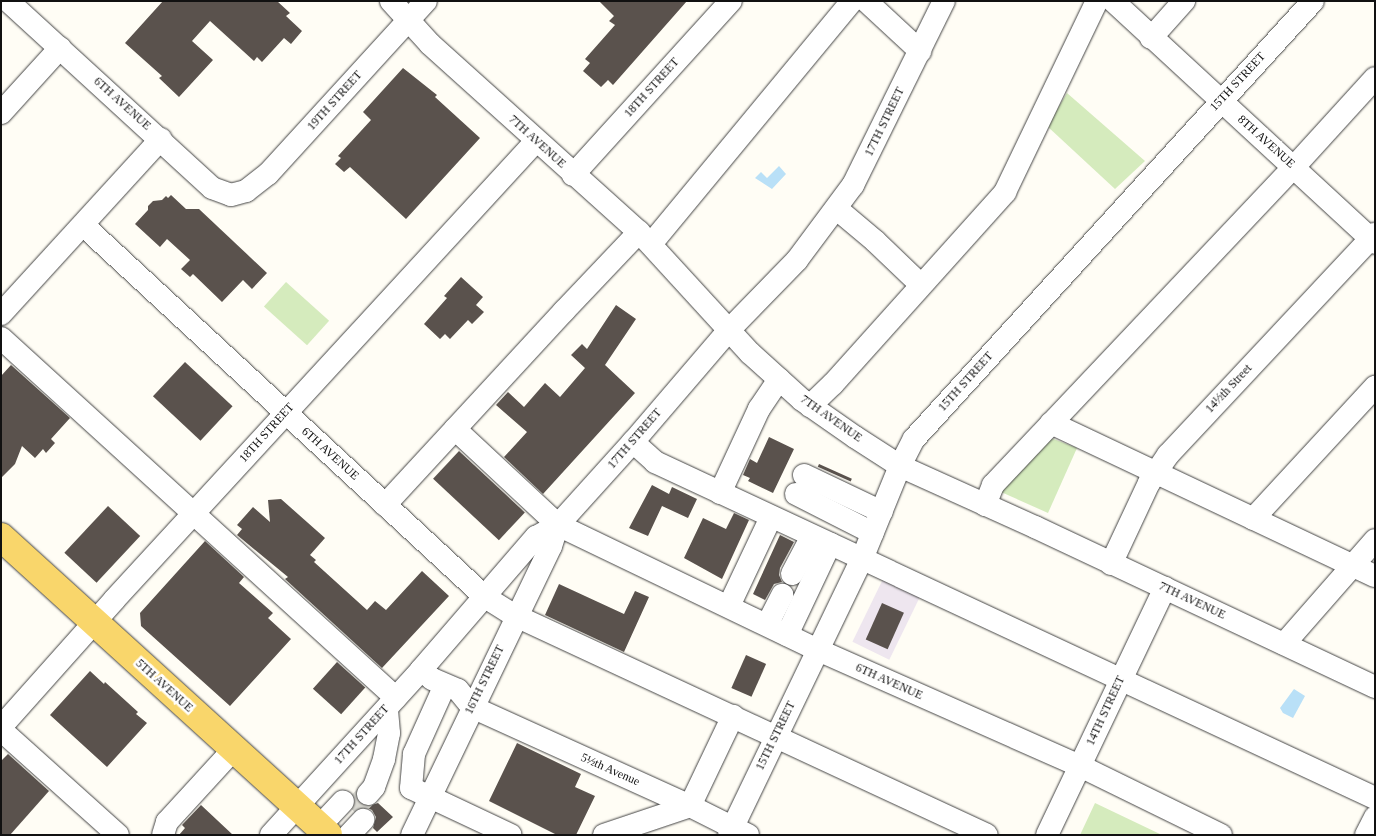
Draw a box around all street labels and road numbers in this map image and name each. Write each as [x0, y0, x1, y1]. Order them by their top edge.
street label: 15TH STREET [1207, 50, 1269, 114]
street label: 18TH STREET [622, 55, 682, 121]
street label: 19TH STREET [305, 68, 365, 134]
street label: 6TH AVENUE [90, 74, 154, 134]
street label: 17TH STREET [862, 85, 908, 159]
street label: 7TH AVENUE [505, 112, 569, 172]
street label: 8TH AVENUE [1234, 112, 1298, 172]
street label: 15TH STREET [936, 349, 996, 415]
street label: 14½th Street [1203, 362, 1255, 416]
street label: 7TH AVENUE [797, 392, 865, 446]
street label: 18TH STREET [237, 400, 297, 466]
street label: 17TH STREET [605, 406, 665, 472]
street label: 6TH AVENUE [298, 424, 362, 484]
street label: 7TH AVENUE [1156, 579, 1228, 623]
street label: 16TH STREET [462, 643, 508, 717]
street label: 5TH AVENUE [132, 656, 196, 716]
street label: 6TH AVENUE [853, 661, 925, 703]
street label: 14TH STREET [1084, 674, 1128, 748]
street label: 15TH STREET [753, 699, 799, 773]
street label: 17TH STREET [332, 702, 392, 768]
street label: 5½th Avenue [578, 750, 642, 790]

